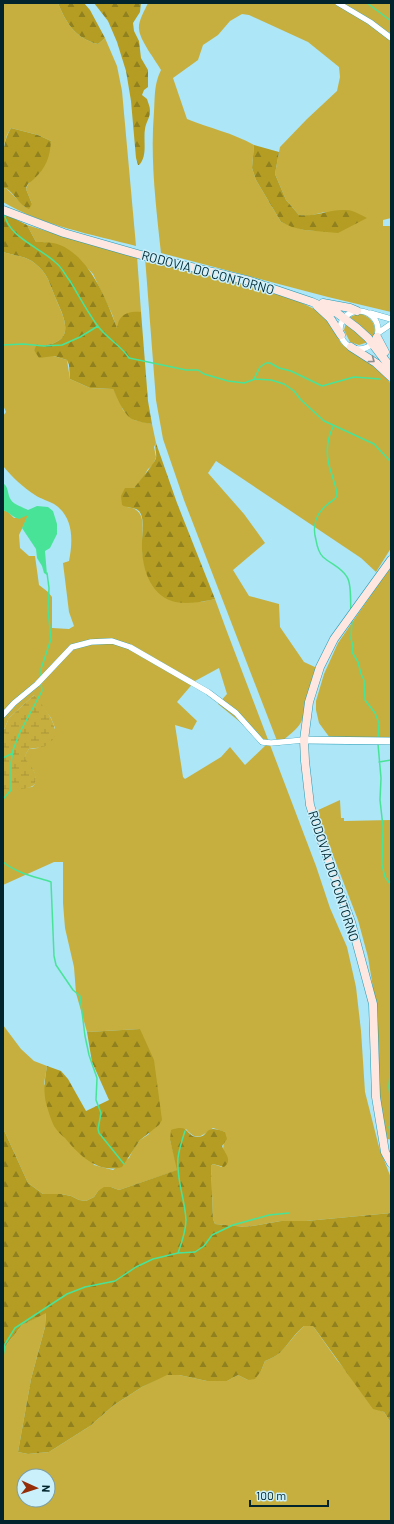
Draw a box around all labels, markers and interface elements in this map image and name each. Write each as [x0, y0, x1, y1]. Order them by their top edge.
street label: RODOVIA DO CONTORNO [140, 247, 276, 297]
one-way arrow [368, 355, 375, 362]
street label: RODOVIA DO CONTORNO [305, 809, 363, 943]
north arrow [16, 1468, 56, 1508]
scale bar [250, 1482, 328, 1508]
text: N [40, 1485, 53, 1493]
text: 100 m [256, 1488, 286, 1502]

